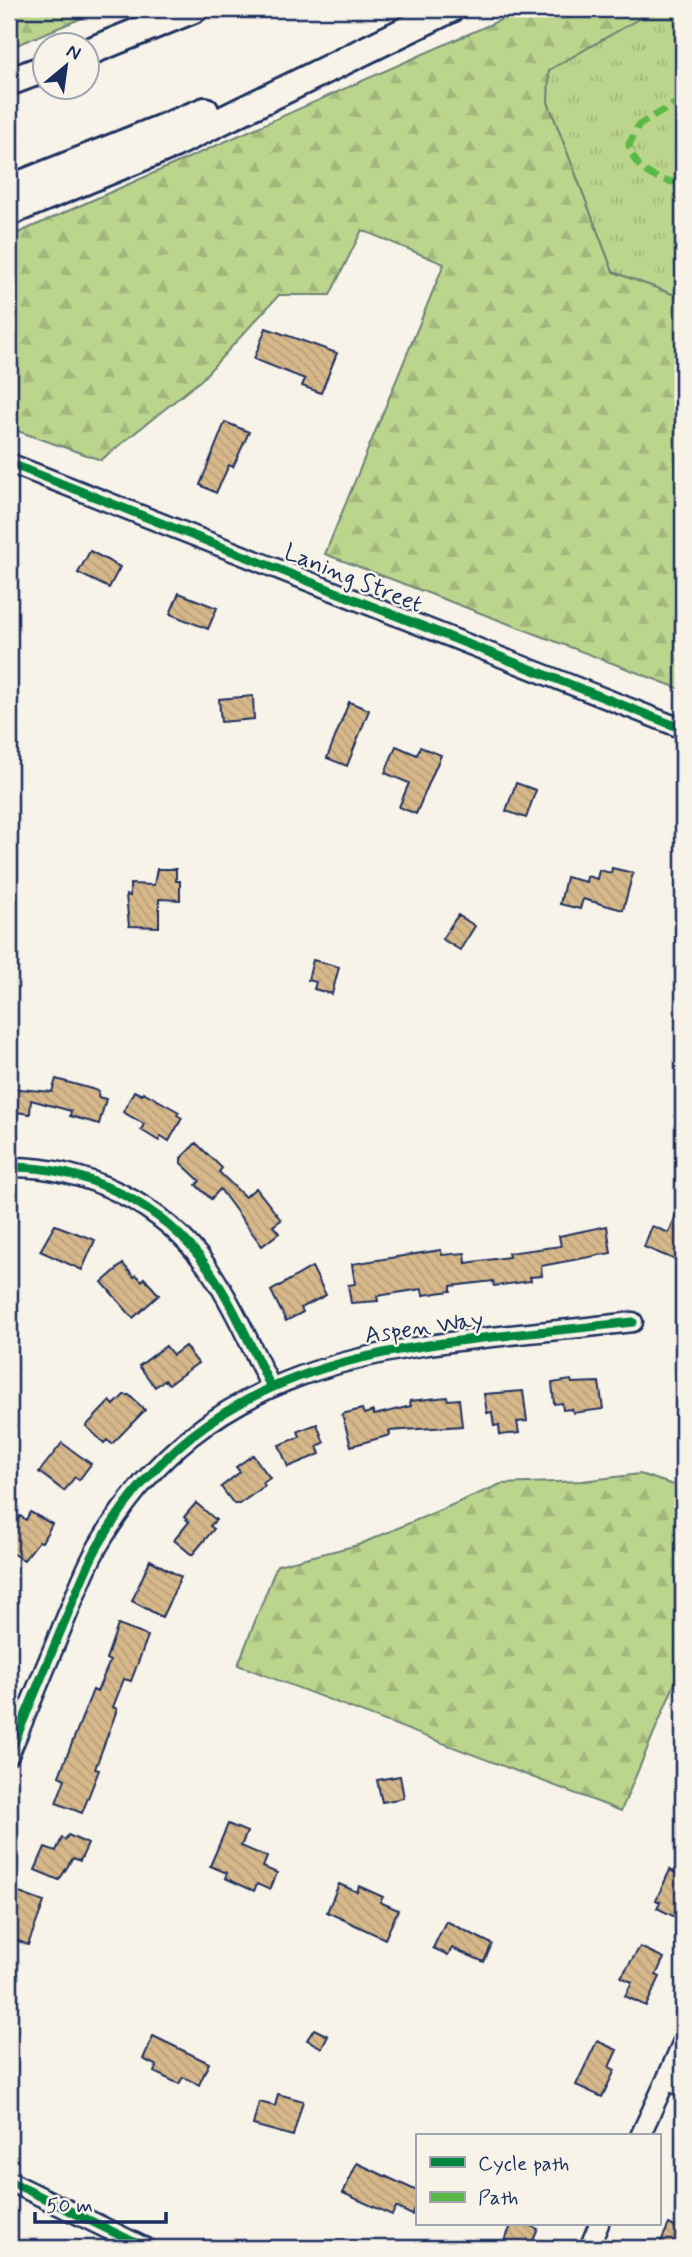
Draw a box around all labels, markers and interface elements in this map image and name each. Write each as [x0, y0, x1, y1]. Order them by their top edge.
north arrow [32, 32, 102, 102]
text: N [62, 38, 85, 66]
street label: Laning Street [279, 537, 427, 621]
street label: Aspen Way [363, 1304, 485, 1352]
legend [416, 2134, 660, 2226]
text: Cycle path [478, 2150, 569, 2178]
scale bar [35, 2180, 166, 2224]
text: Path [478, 2184, 518, 2212]
text: 50 m [46, 2192, 93, 2220]

